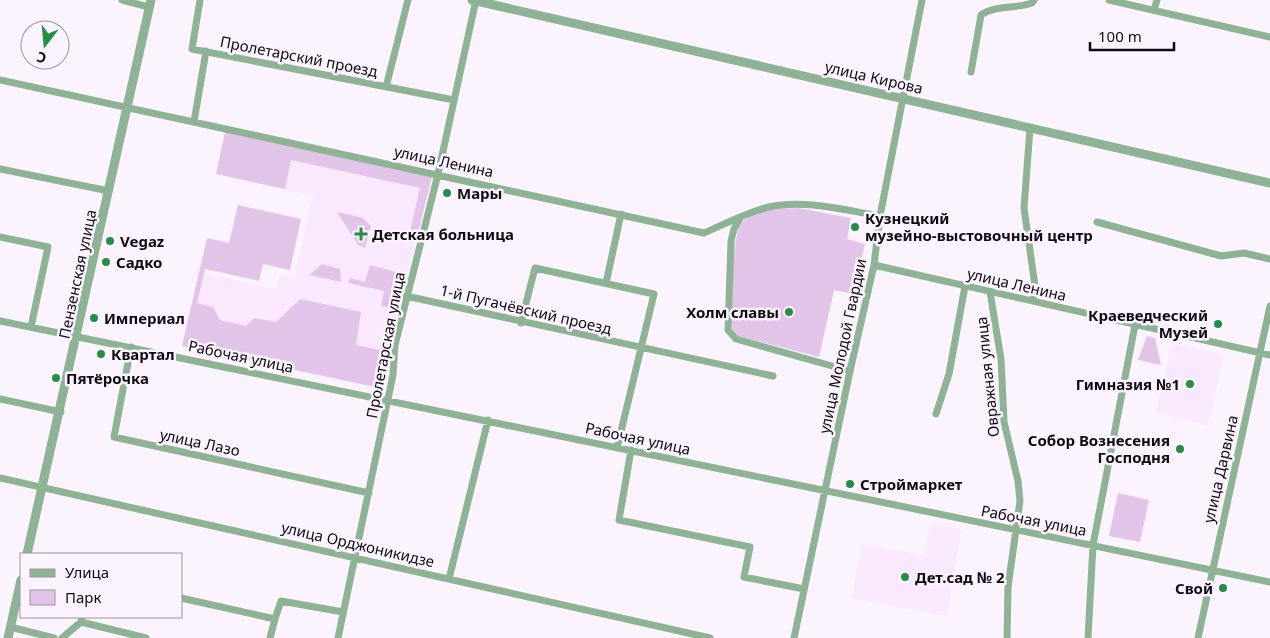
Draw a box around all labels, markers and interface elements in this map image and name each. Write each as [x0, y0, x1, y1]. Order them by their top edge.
north arrow [20, 20, 70, 70]
scale bar [1090, 20, 1174, 52]
text: 100 m [1098, 26, 1142, 46]
street label: Пролетарский проезд [219, 31, 379, 81]
text: С [34, 48, 48, 68]
street label: улица Кирова [823, 56, 925, 98]
street label: улица Ленина [392, 141, 496, 181]
place label: Мары [457, 183, 502, 203]
marker: Мары [441, 187, 453, 199]
street label: Пензенская улица [54, 207, 100, 341]
place label: Кузнецкий музейно-выстовочный центр [865, 208, 1093, 245]
marker: Кузнецкий музейно-выстовочный центр [849, 221, 861, 233]
place label: Детская больница [372, 224, 514, 244]
marker: Детская больница [354, 227, 368, 241]
place label: Vegaz [120, 231, 164, 251]
marker: Vegaz [104, 235, 116, 247]
place label: Садко [116, 252, 162, 272]
marker: Садко [100, 256, 112, 268]
street label: улица Молодой Гвардии [814, 257, 870, 435]
street label: улица Ленина [965, 263, 1069, 305]
street label: Пролетарская улица [361, 270, 409, 420]
street label: 1-й Пугачёвский проезд [438, 280, 614, 338]
place label: Холм славы [686, 302, 779, 322]
place label: Краеведческий Музей [1088, 305, 1208, 342]
marker: Холм славы [783, 306, 795, 318]
place label: Империал [104, 308, 185, 328]
marker: Империал [88, 312, 100, 324]
street label: Овражная улица [971, 316, 1003, 438]
marker: Краеведческий Музей [1212, 318, 1224, 330]
street label: Рабочая улица [187, 335, 295, 377]
place label: Квартал [111, 344, 175, 364]
marker: Квартал [95, 348, 107, 360]
place label: Пятёрочка [66, 368, 149, 388]
marker: Пятёрочка [50, 372, 62, 384]
place label: Гимназия №1 [1076, 374, 1180, 394]
marker: Гимназия №1 [1184, 378, 1196, 390]
street label: улица Дарвина [1198, 413, 1242, 525]
street label: Рабочая улица [584, 417, 692, 459]
street label: улица Лазо [158, 424, 242, 460]
place label: Собор Вознесения Господня [1028, 430, 1170, 467]
marker: Собор Вознесения Господня [1174, 443, 1186, 455]
place label: Строймаркет [860, 474, 963, 494]
marker: Строймаркет [844, 478, 856, 490]
street label: Рабочая улица [980, 500, 1088, 540]
street label: улица Орджоникидзе [280, 517, 436, 571]
legend [20, 553, 182, 618]
text: Улица [65, 562, 109, 582]
place label: Дет.сад № 2 [915, 567, 1005, 587]
marker: Дет.сад № 2 [899, 571, 911, 583]
place label: Свой [1175, 578, 1213, 598]
marker: Свой [1217, 582, 1229, 594]
text: Парк [65, 587, 101, 607]

